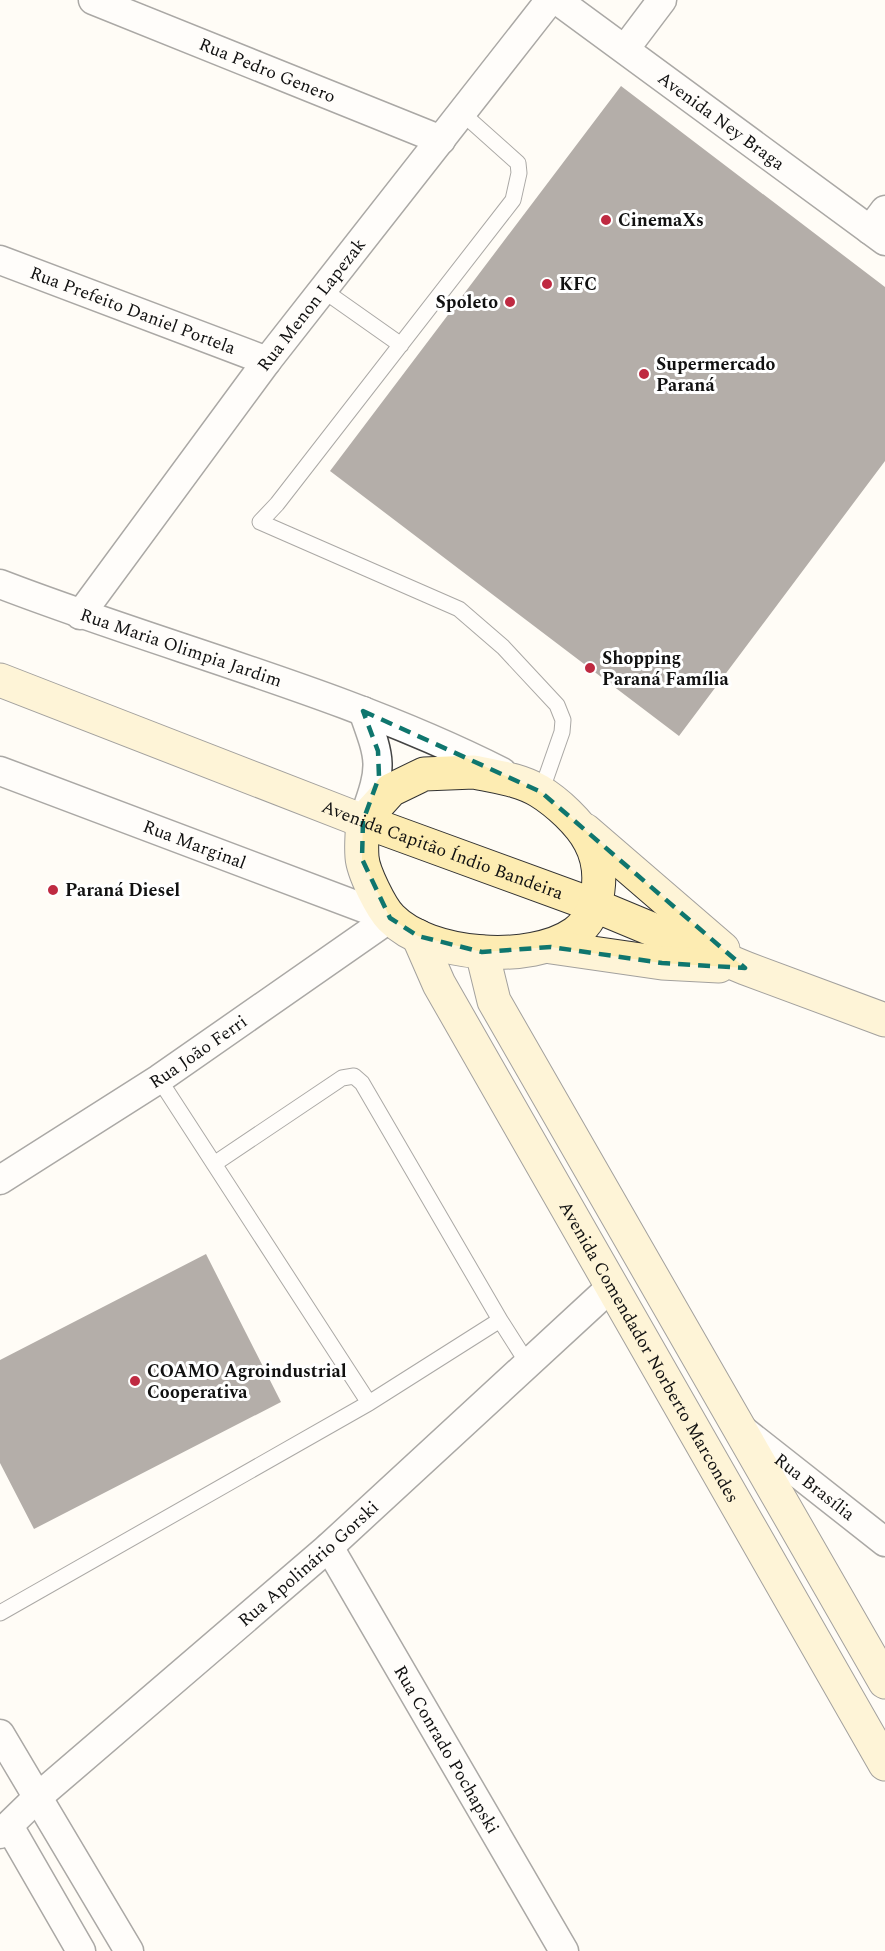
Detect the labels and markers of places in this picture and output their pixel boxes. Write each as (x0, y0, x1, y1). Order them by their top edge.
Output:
place label: CinemaXs (618, 207, 704, 234)
marker: CinemaXs (599, 213, 613, 227)
place label: KFC (559, 271, 597, 298)
marker: KFC (540, 277, 554, 291)
place label: Spoleto (436, 289, 498, 316)
marker: Spoleto (503, 295, 517, 309)
place label: Supermercado Paraná (656, 351, 776, 399)
marker: Supermercado Paraná (637, 367, 651, 381)
place label: Shopping Paraná Família (602, 645, 730, 693)
marker: Shopping Paraná Família (583, 661, 597, 675)
place label: Paraná Diesel (65, 877, 180, 904)
marker: Paraná Diesel (46, 883, 60, 897)
place label: COAMO Agroindustrial Cooperativa (147, 1358, 347, 1406)
marker: COAMO Agroindustrial Cooperativa (128, 1374, 142, 1388)

